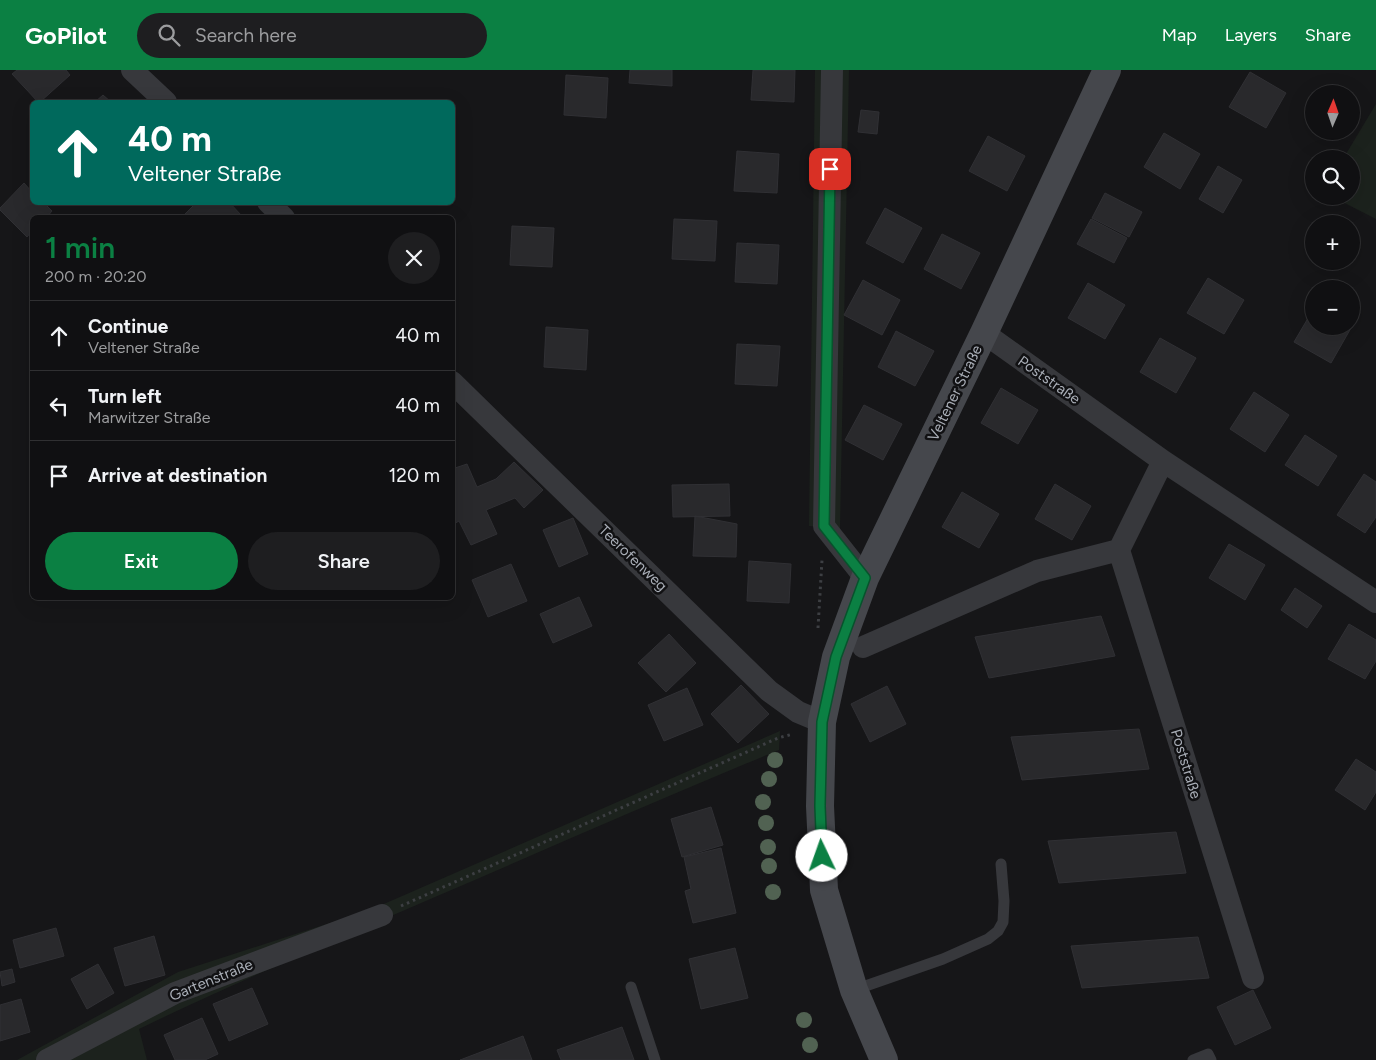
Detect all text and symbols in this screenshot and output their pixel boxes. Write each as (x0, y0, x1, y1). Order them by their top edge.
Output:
search box (137, 13, 487, 58)
text: GoPilot (25, 21, 107, 50)
icon: search (155, 21, 183, 49)
text: Search here (195, 24, 297, 47)
text: Map (1162, 24, 1197, 46)
text: Layers (1225, 24, 1277, 46)
text: Share (1305, 24, 1351, 46)
north arrow (1305, 85, 1360, 140)
map controls (1305, 85, 1360, 335)
text: 40 m (128, 118, 212, 160)
icon: ahead (45, 120, 110, 185)
pin (809, 148, 851, 190)
button: search (1305, 150, 1360, 205)
icon: arrive (816, 155, 844, 183)
text: Veltener Straße (128, 160, 282, 187)
button: + (1305, 215, 1360, 270)
text: 1 min (45, 229, 115, 266)
button: close (388, 232, 440, 284)
text: 200 m · 20:20 (45, 267, 146, 286)
button: − (1305, 280, 1360, 335)
text: Continue (88, 315, 168, 338)
icon: ahead (45, 322, 73, 350)
text: 40 m (395, 324, 440, 347)
text: Veltener Straße (88, 338, 200, 357)
street label: Veltener Straße (924, 342, 986, 444)
street label: Poststraße (1014, 352, 1084, 408)
text: Turn left (88, 385, 162, 408)
icon: left (45, 392, 73, 420)
text: 40 m (395, 394, 440, 417)
text: Marwitzer Straße (88, 408, 211, 427)
icon: arrive (45, 462, 73, 490)
text: Arrive at destination (88, 464, 267, 487)
text: 120 m (388, 464, 440, 487)
street label: Teerofenweg (595, 521, 671, 595)
button: Exit (45, 532, 238, 590)
button: Share (248, 532, 440, 590)
street label: Poststraße (1167, 727, 1205, 801)
position arrow (795, 829, 847, 881)
street label: Gartenstraße (167, 955, 255, 1005)

